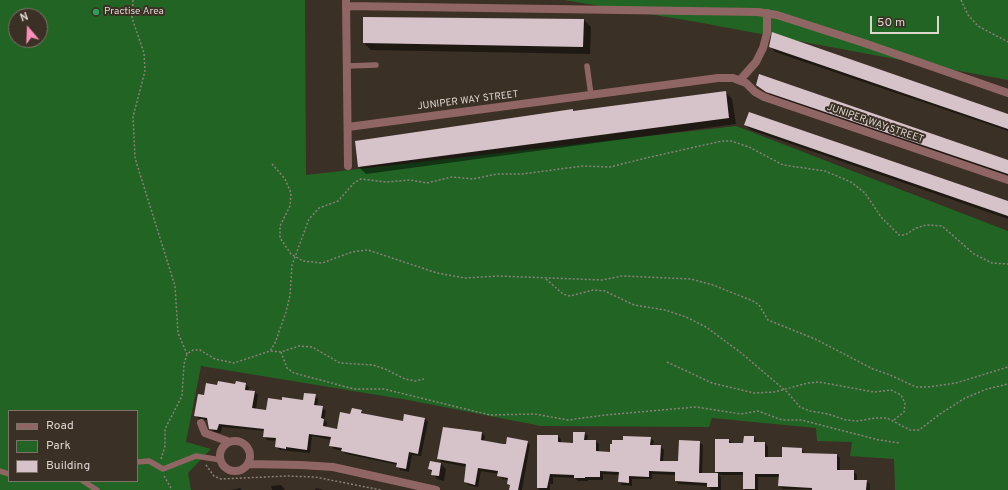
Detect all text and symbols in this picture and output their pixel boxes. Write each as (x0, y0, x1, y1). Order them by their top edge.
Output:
place label: Practise Area (104, 6, 164, 18)
marker: Practise Area (91, 7, 101, 17)
north arrow (8, 8, 48, 48)
scale bar (872, 8, 941, 34)
text: N (18, 10, 30, 26)
text: 50 m (877, 15, 905, 31)
street label: JUNIPER WAY STREET (417, 89, 519, 113)
street label: JUNIPER WAY STREET (825, 102, 925, 146)
legend (8, 410, 138, 482)
text: Road (46, 418, 74, 434)
text: Park (46, 438, 71, 454)
text: Building (46, 458, 90, 474)

